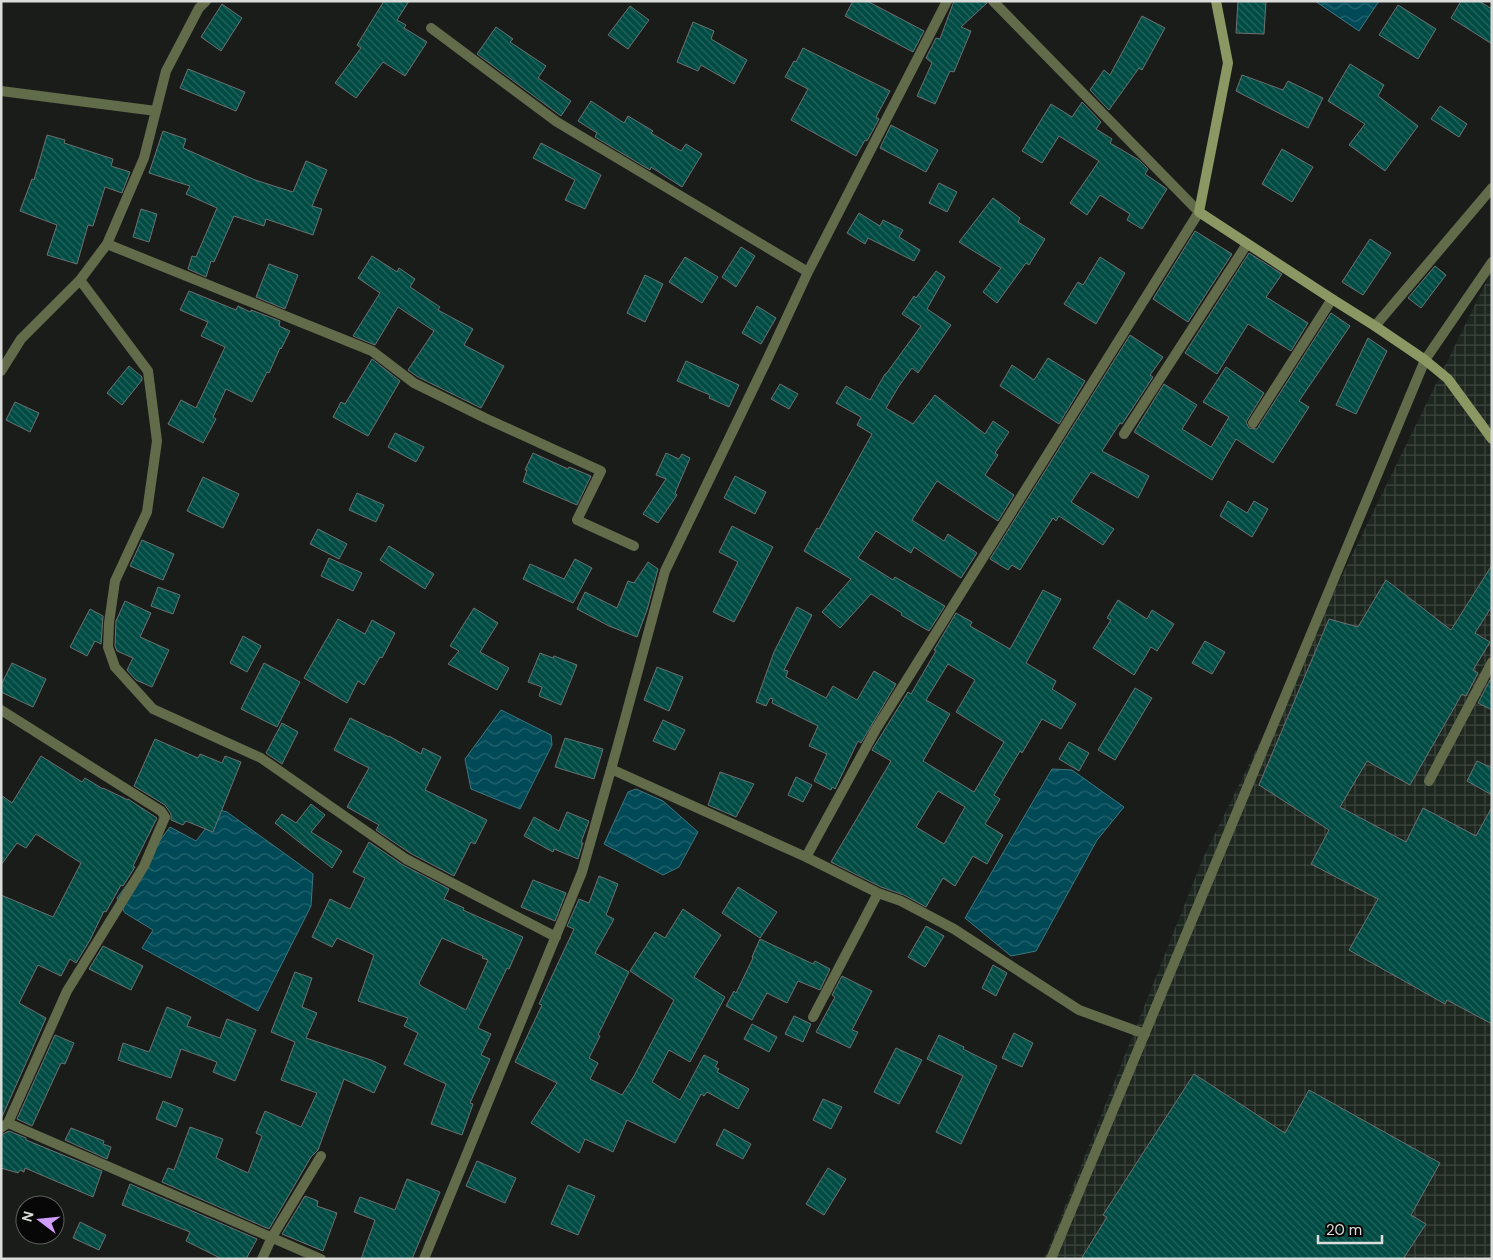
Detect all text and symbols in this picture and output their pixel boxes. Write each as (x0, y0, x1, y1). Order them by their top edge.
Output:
north arrow (15, 1195, 65, 1245)
text: N (17, 1209, 38, 1224)
scale bar (1318, 1212, 1382, 1244)
text: 20 m (1326, 1220, 1362, 1240)

